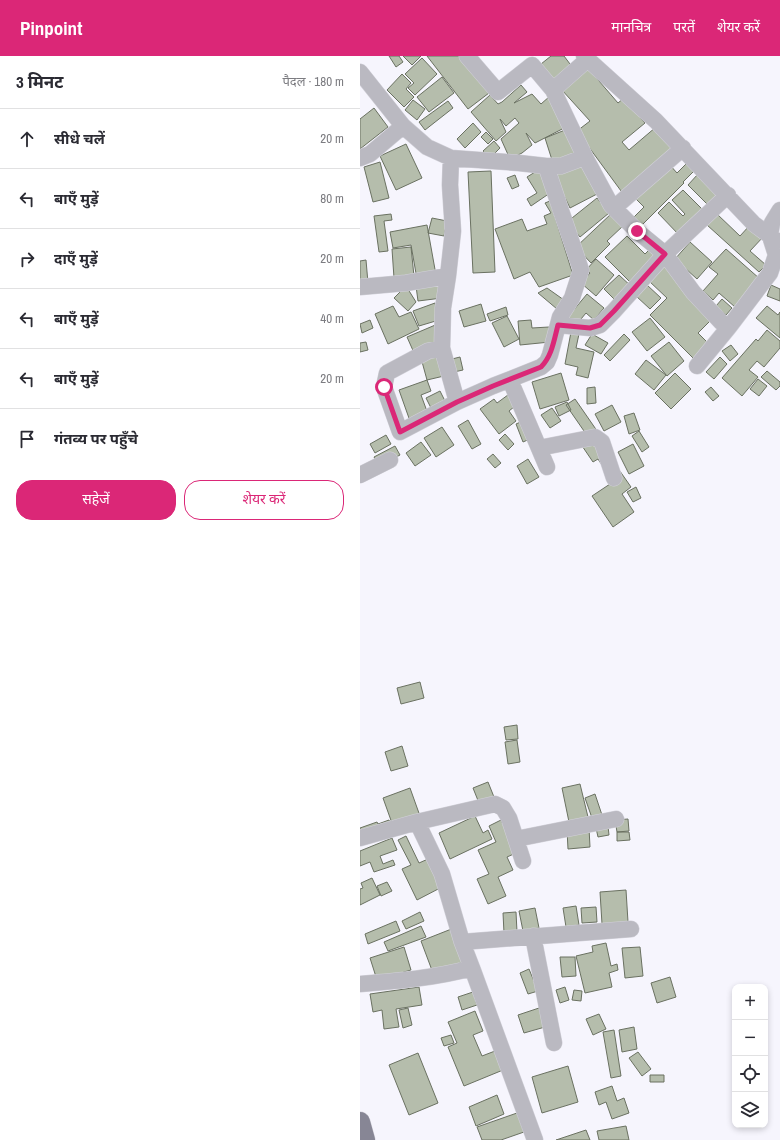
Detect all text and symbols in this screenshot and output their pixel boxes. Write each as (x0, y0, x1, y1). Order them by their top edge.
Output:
text: Pinpoint (20, 15, 82, 41)
text: मानचित्र (611, 18, 651, 36)
text: परतें (673, 18, 695, 36)
text: शेयर करें (717, 18, 760, 36)
text: 3 मिनट (16, 70, 63, 93)
text: पैदल · 180 m (282, 73, 344, 90)
icon: ahead (16, 128, 38, 150)
text: सीधे चलें (54, 128, 105, 149)
text: 20 m (320, 130, 344, 147)
icon: left (16, 188, 38, 210)
text: बाएँ मुड़ें (54, 188, 99, 209)
text: 80 m (320, 190, 344, 207)
route end (628, 222, 646, 240)
icon: right (16, 248, 38, 270)
text: दाएँ मुड़ें (54, 248, 98, 269)
text: 20 m (320, 250, 344, 267)
icon: left (16, 308, 38, 330)
text: बाएँ मुड़ें (54, 308, 99, 329)
text: 40 m (320, 310, 344, 327)
icon: left (16, 368, 38, 390)
text: बाएँ मुड़ें (54, 368, 99, 389)
text: 20 m (320, 370, 344, 387)
route start (375, 378, 393, 396)
icon: arrive (16, 428, 38, 450)
text: गंतव्य पर पहुँचे (54, 428, 138, 449)
button: सहेजें (16, 480, 176, 520)
button: शेयर करें (184, 480, 344, 520)
map controls (732, 984, 768, 1128)
button: + (732, 984, 768, 1020)
button: − (732, 1020, 768, 1056)
button: locate (732, 1056, 768, 1092)
button: layers (732, 1092, 768, 1128)

